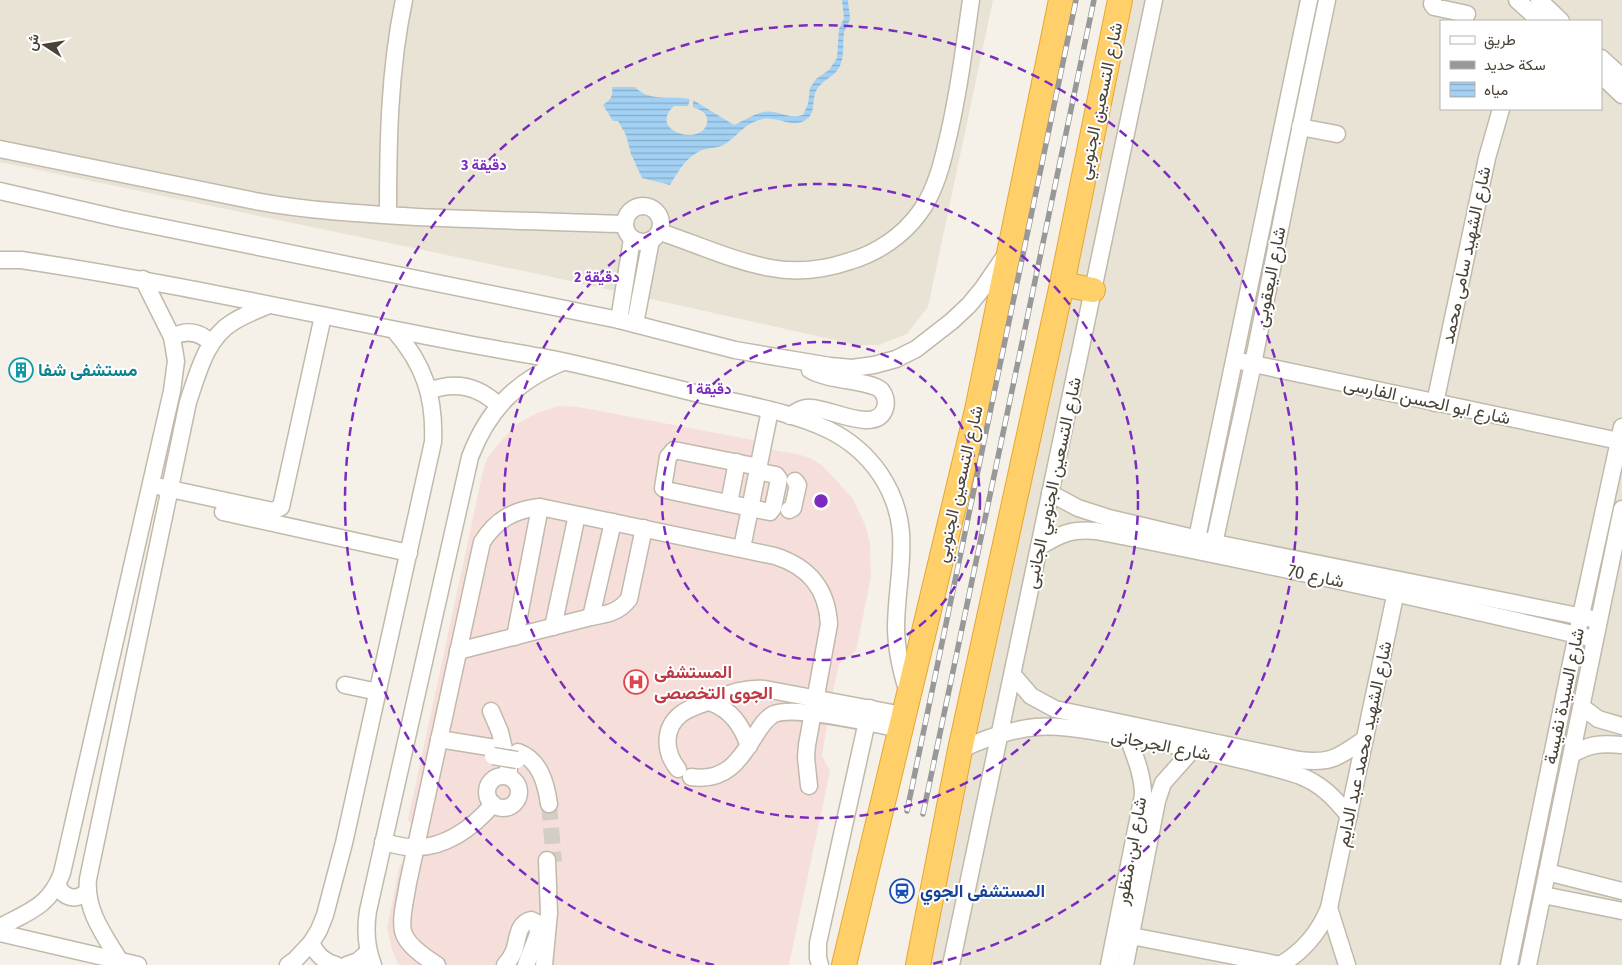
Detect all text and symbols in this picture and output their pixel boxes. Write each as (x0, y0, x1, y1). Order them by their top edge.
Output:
north arrow (20, 20, 70, 70)
street label: شارع التسعين الجنوبي (1073, 20, 1131, 183)
legend (1440, 20, 1602, 110)
text: طريق (1484, 31, 1516, 50)
text: ش (23, 32, 43, 52)
text: سكة حديد (1484, 56, 1546, 74)
text: مياه (1484, 81, 1508, 99)
text: 3 دقيقة (460, 156, 507, 174)
street label: شارع الشهيد سامى محمد (1436, 164, 1497, 346)
street label: شارع اليعقوبى (1249, 225, 1292, 329)
text: 2 دقيقة (573, 268, 620, 286)
building icon: مستشفى شفا (8, 357, 34, 383)
place label: مستشفى شفا (38, 359, 138, 381)
street label: شارع ابو الحسن الفارسى (1341, 373, 1512, 430)
street label: شارع التسعين الجنوبي الجانبى (1020, 375, 1090, 592)
text: 1 دقيقة (687, 380, 731, 398)
street label: شارع التسعين الجنوبي (930, 403, 992, 566)
centre of rings (812, 492, 830, 510)
street label: شارع 70 (1286, 559, 1346, 594)
street label: شارع السيدة نفيسة (1539, 626, 1590, 766)
street label: شارع الشهيد محمد عبد الدايم (1331, 639, 1398, 849)
place label: المستشفى الجوى التخصصى (654, 661, 773, 704)
hospital icon: المستشفى الجوى التخصصى (623, 669, 649, 695)
street label: شارع الجرجانى (1109, 725, 1213, 766)
street label: شارع ابن منظور (1111, 795, 1152, 908)
station icon: المستشفى الجوي (889, 878, 915, 904)
place label: المستشفى الجوي (920, 880, 1045, 906)

